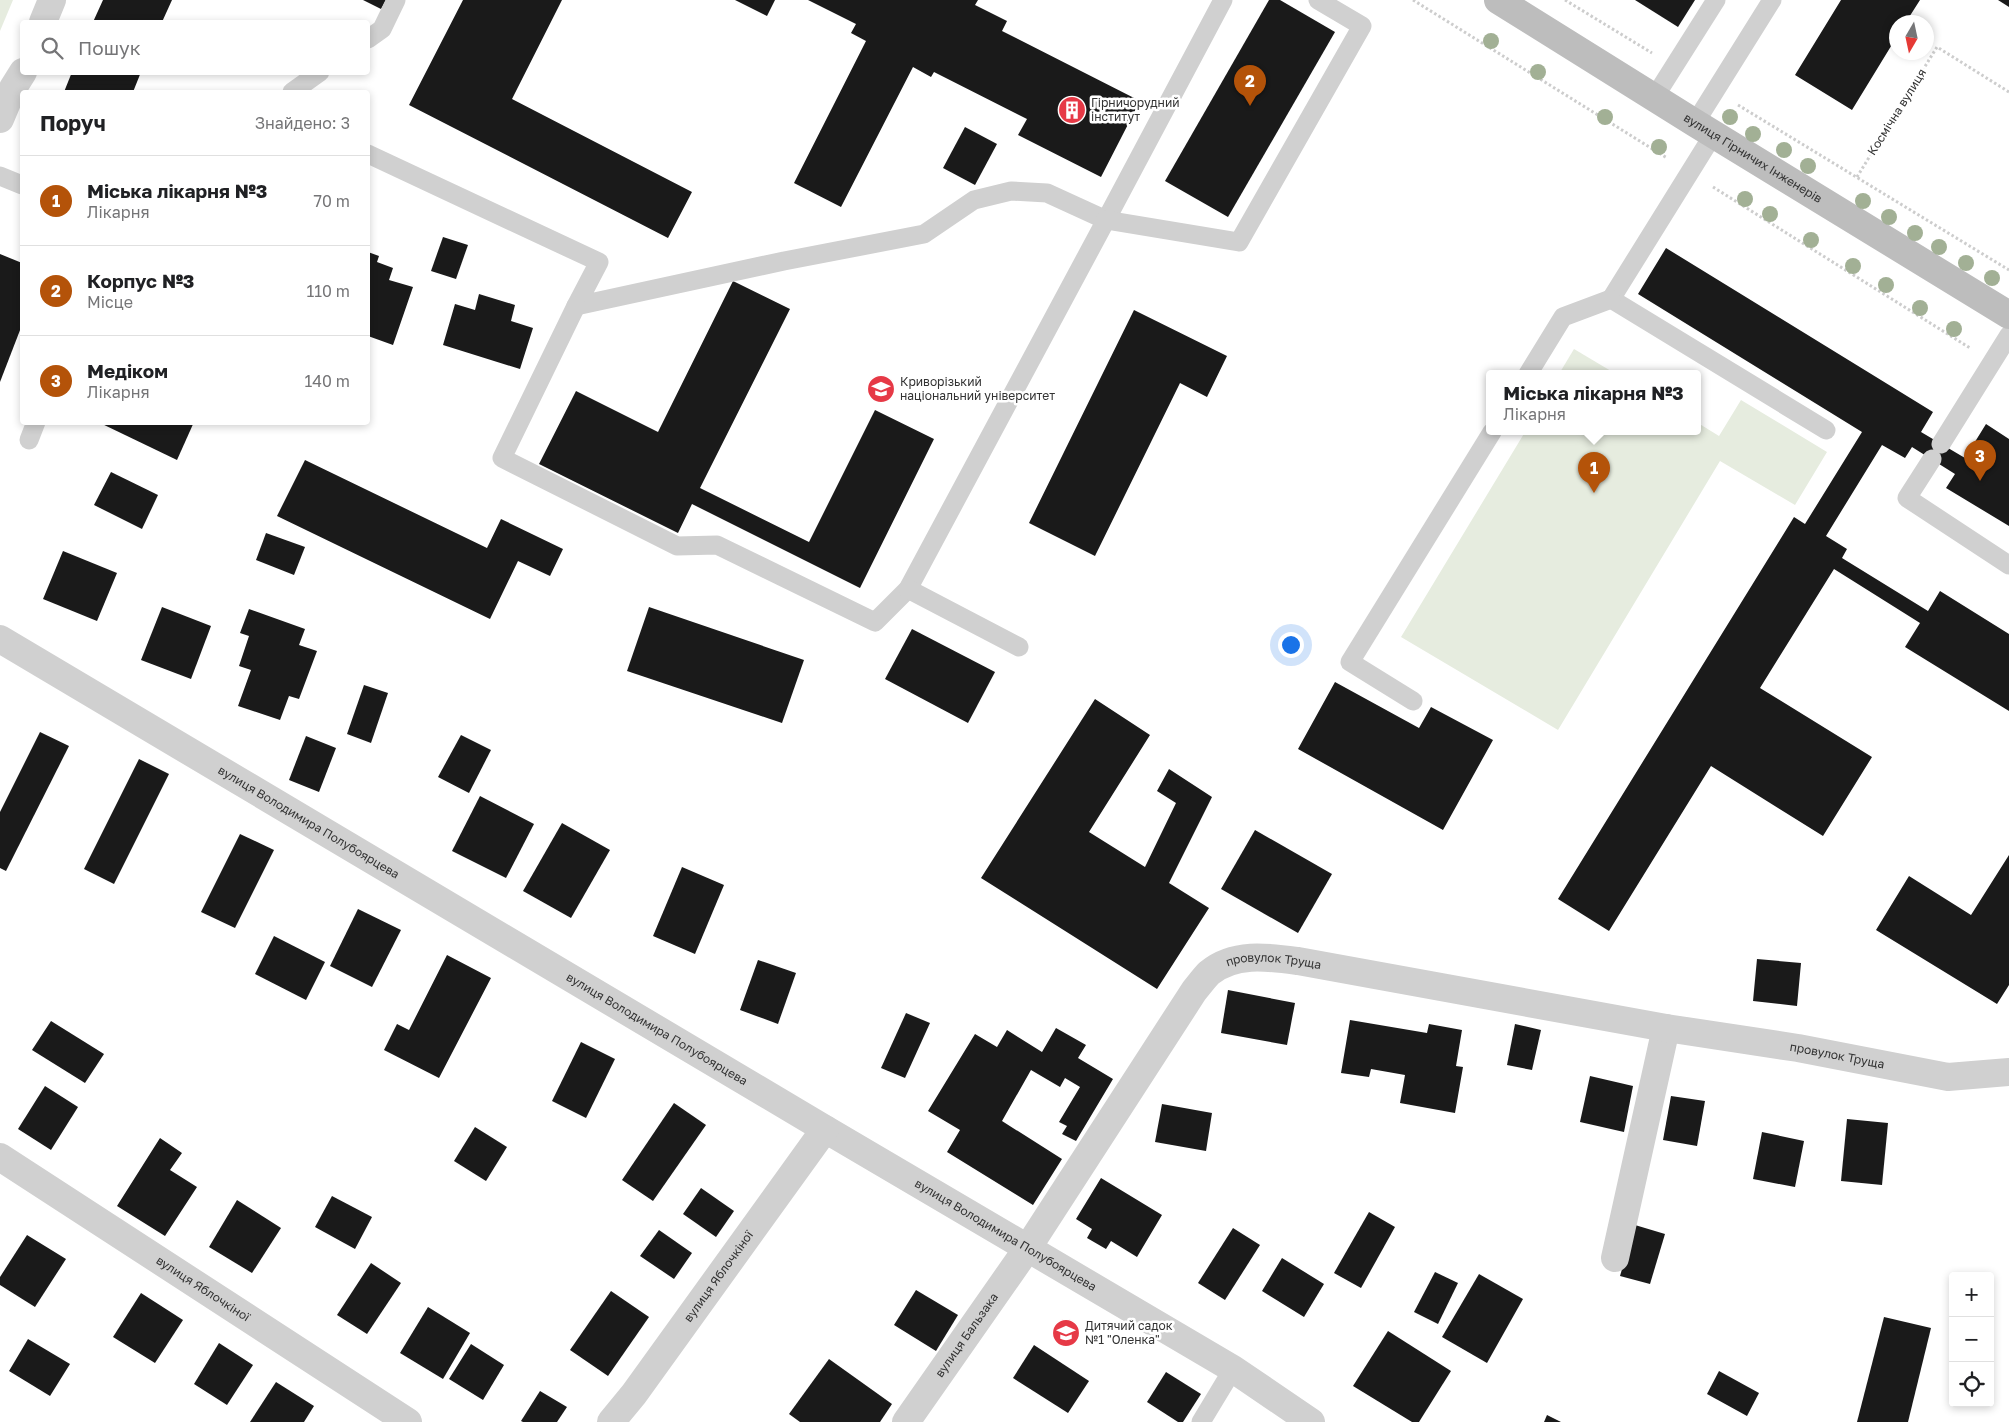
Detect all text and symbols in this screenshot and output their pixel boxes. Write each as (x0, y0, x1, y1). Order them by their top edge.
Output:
north arrow (1889, 15, 1934, 60)
search box (20, 20, 370, 75)
icon: search (38, 34, 66, 62)
text: Пошук (78, 36, 141, 59)
pin: 2 (1234, 65, 1266, 106)
street label: Космічна вулиця (1864, 66, 1929, 158)
building icon: Гірничорудний інститут (1057, 95, 1087, 125)
place label: Гірничорудний інститут (1091, 95, 1180, 124)
text: Поруч (40, 110, 106, 136)
street label: вулиця Гірничих Інженерів (1681, 110, 1825, 206)
text: Знайдено: 3 (255, 113, 350, 133)
text: Міська лікарня №3 (87, 179, 267, 202)
text: 1 (52, 191, 60, 211)
text: 70 m (313, 191, 350, 211)
text: Лікарня (87, 202, 150, 222)
text: Корпус №3 (87, 269, 194, 292)
text: 2 (51, 281, 61, 301)
text: 110 m (306, 281, 350, 301)
text: Місце (87, 292, 133, 312)
text: Медіком (87, 359, 168, 382)
popup (1486, 370, 1701, 435)
text: 3 (51, 371, 61, 391)
text: 140 m (304, 371, 350, 391)
school or university icon: Криворізький національний університет (866, 374, 896, 404)
place label: Криворізький національний університет (900, 374, 1055, 403)
text: Міська лікарня №3 (1503, 381, 1684, 404)
text: Лікарня (87, 382, 150, 402)
text: Лікарня (1503, 404, 1566, 424)
pin: 3 (1964, 440, 1996, 481)
pin: 1 (1578, 452, 1610, 493)
your location (1278, 632, 1304, 658)
street label: вулиця Володимира Полубоярцева (216, 762, 402, 882)
street label: провулок Труща (1224, 949, 1323, 972)
street label: вулиця Володимира Полубоярцева (564, 969, 750, 1088)
street label: провулок Труща (1789, 1039, 1886, 1072)
street label: вулиця Володимира Полубоярцева (912, 1176, 1099, 1294)
street label: вулиця Яблочкіної (680, 1227, 757, 1325)
street label: вулиця Яблочкіної (153, 1252, 254, 1325)
map controls (1949, 1272, 1994, 1407)
button: + (1949, 1272, 1994, 1317)
street label: вулиця Бальзака (932, 1290, 1001, 1380)
button: − (1949, 1317, 1994, 1362)
school or university icon: Дитячий садок №1 "Оленка" (1051, 1318, 1081, 1348)
place label: Дитячий садок №1 "Оленка" (1085, 1318, 1173, 1347)
button: locate (1949, 1362, 1994, 1407)

